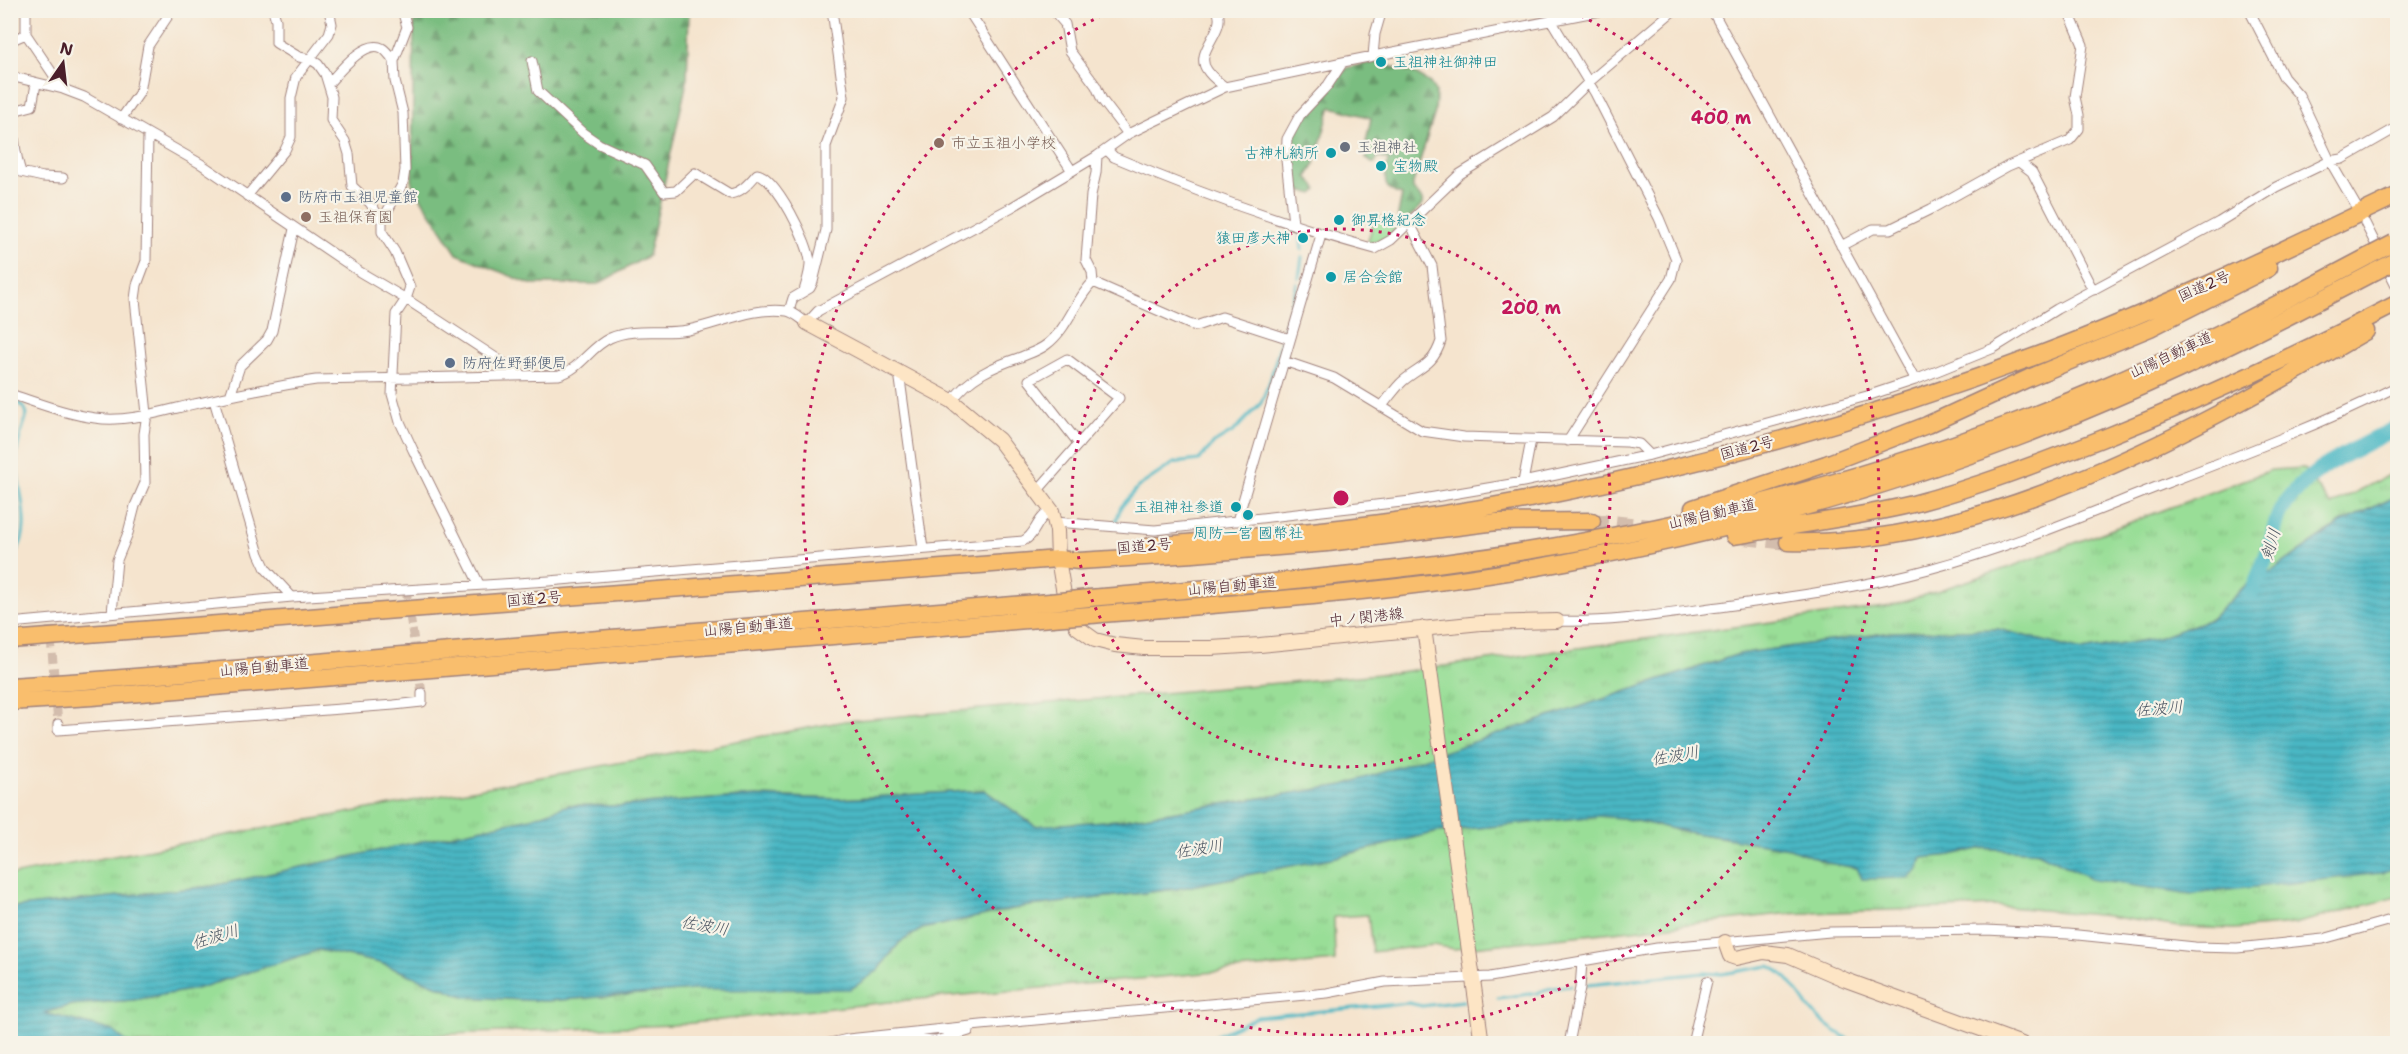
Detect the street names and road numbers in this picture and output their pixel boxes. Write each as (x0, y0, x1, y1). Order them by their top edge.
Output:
street label: 国道2号 (2175, 266, 2233, 306)
street label: 山陽自動車道 (2126, 327, 2216, 383)
street label: 国道2号 (1718, 431, 1776, 465)
street label: 山陽自動車道 (1666, 494, 1758, 534)
street label: 国道2号 (1115, 534, 1173, 558)
street label: 山陽自動車道 (1186, 572, 1278, 600)
street label: 国道2号 (505, 587, 563, 611)
street label: 中ノ関港線 (1328, 603, 1404, 631)
street label: 山陽自動車道 (702, 613, 794, 641)
street label: 山陽自動車道 (218, 653, 310, 681)

